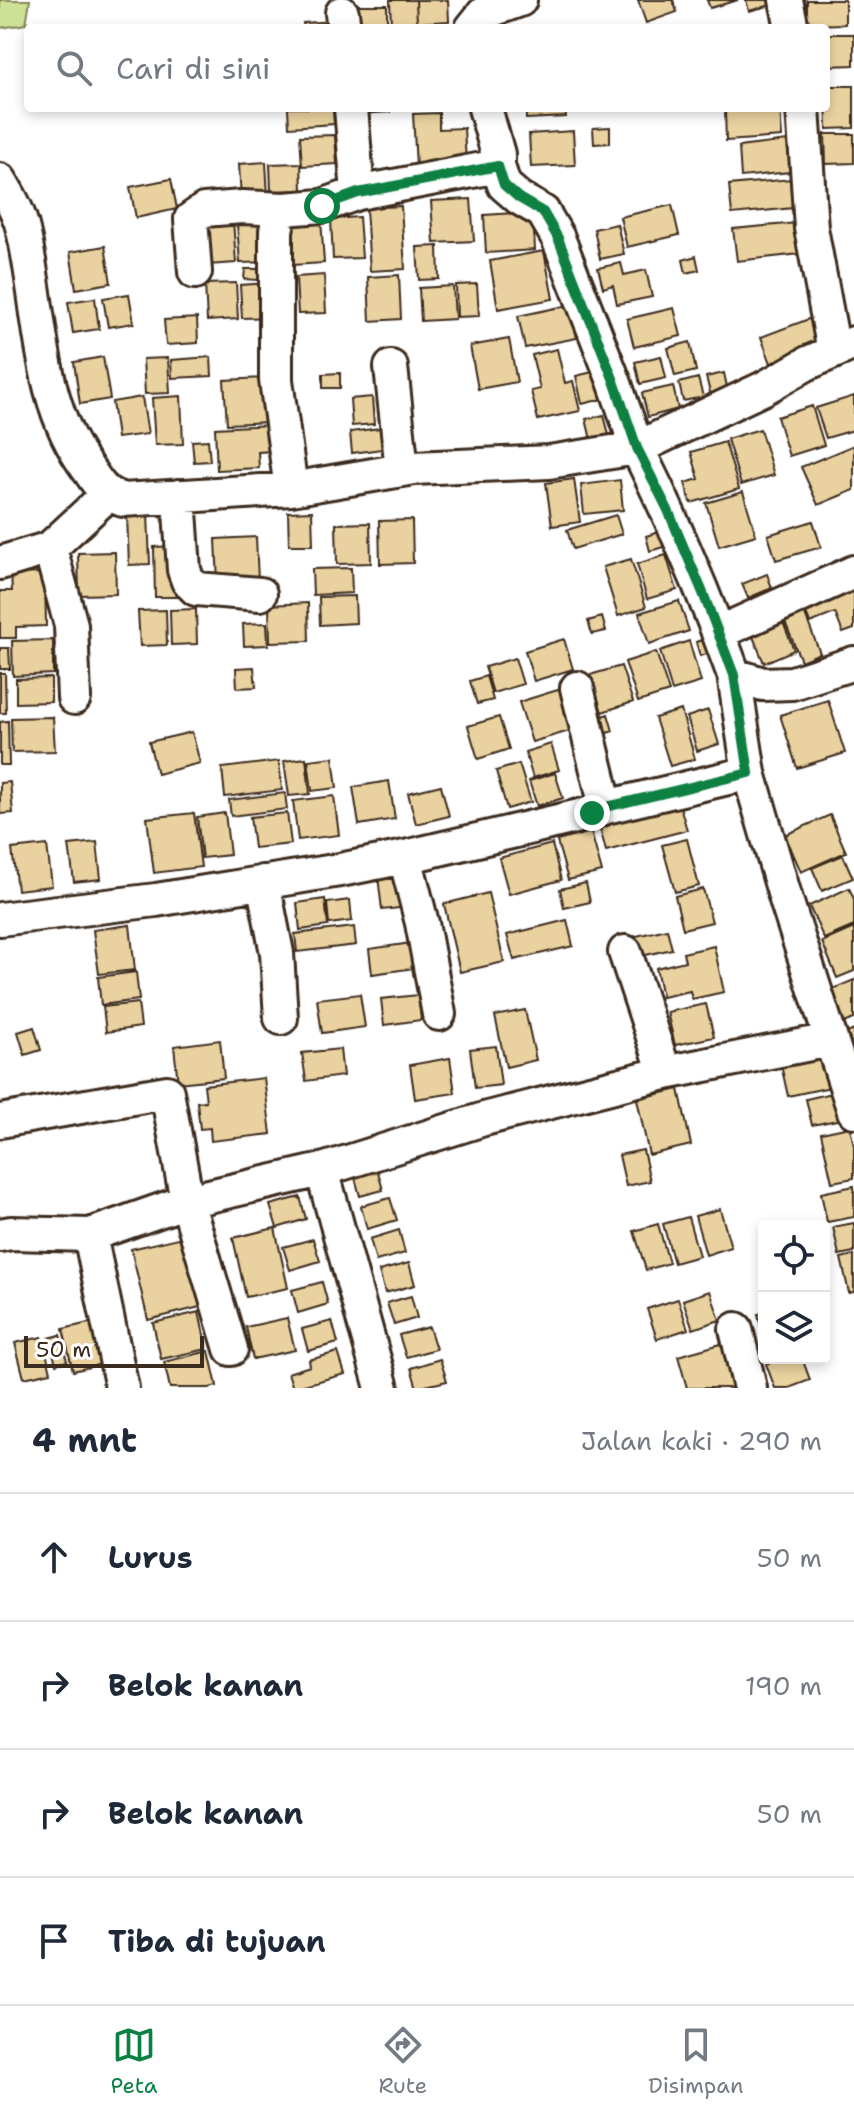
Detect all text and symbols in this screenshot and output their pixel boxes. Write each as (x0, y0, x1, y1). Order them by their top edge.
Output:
search box (24, 24, 830, 112)
icon: search (52, 46, 96, 90)
text: Cari di sini (116, 48, 271, 89)
route start (304, 188, 340, 224)
route end (574, 795, 610, 831)
map controls (758, 1220, 830, 1364)
button: locate (758, 1220, 830, 1292)
button: layers (758, 1292, 830, 1364)
scale bar (24, 1332, 204, 1368)
text: 50 m (36, 1335, 91, 1364)
text: 4 mnt (32, 1417, 137, 1463)
text: Jalan kaki · 290 m (581, 1423, 822, 1458)
icon: ahead (32, 1535, 76, 1579)
text: Lurus (108, 1537, 193, 1578)
text: 50 m (757, 1540, 822, 1575)
icon: right (32, 1663, 76, 1707)
text: Belok kanan (108, 1665, 303, 1706)
text: 190 m (745, 1668, 822, 1703)
icon: right (32, 1791, 76, 1835)
text: Belok kanan (108, 1793, 303, 1834)
text: 50 m (757, 1796, 822, 1831)
icon: arrive (32, 1919, 76, 1963)
text: Tiba di tujuan (108, 1921, 326, 1962)
tab: Peta (111, 2023, 157, 2100)
tab: Rute (378, 2023, 427, 2100)
tab: Disimpan (648, 2023, 743, 2100)

